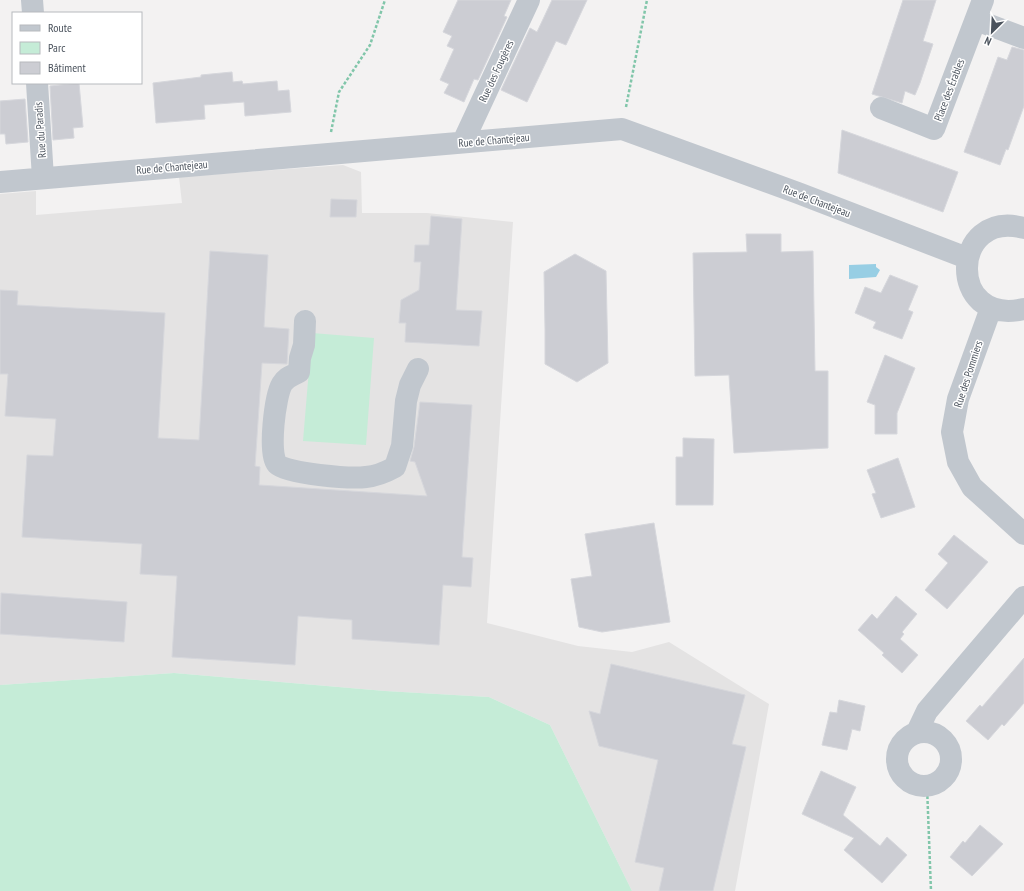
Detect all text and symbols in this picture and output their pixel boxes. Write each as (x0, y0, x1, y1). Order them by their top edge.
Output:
legend (12, 12, 142, 84)
north arrow (972, 12, 1012, 52)
text: Route (48, 20, 72, 35)
text: N (982, 34, 993, 49)
street label: Rue des Fougères (476, 37, 517, 104)
text: Parc (48, 40, 66, 55)
street label: Place des Érables (931, 57, 967, 123)
text: Bâtiment (48, 60, 86, 75)
street label: Rue du Paradis (31, 101, 49, 158)
street label: Rue de Chantejeau (458, 130, 530, 150)
street label: Rue de Chantejeau (136, 157, 208, 177)
street label: Rue de Chantejeau (781, 182, 853, 220)
street label: Rue des Pommiers (951, 338, 986, 409)

